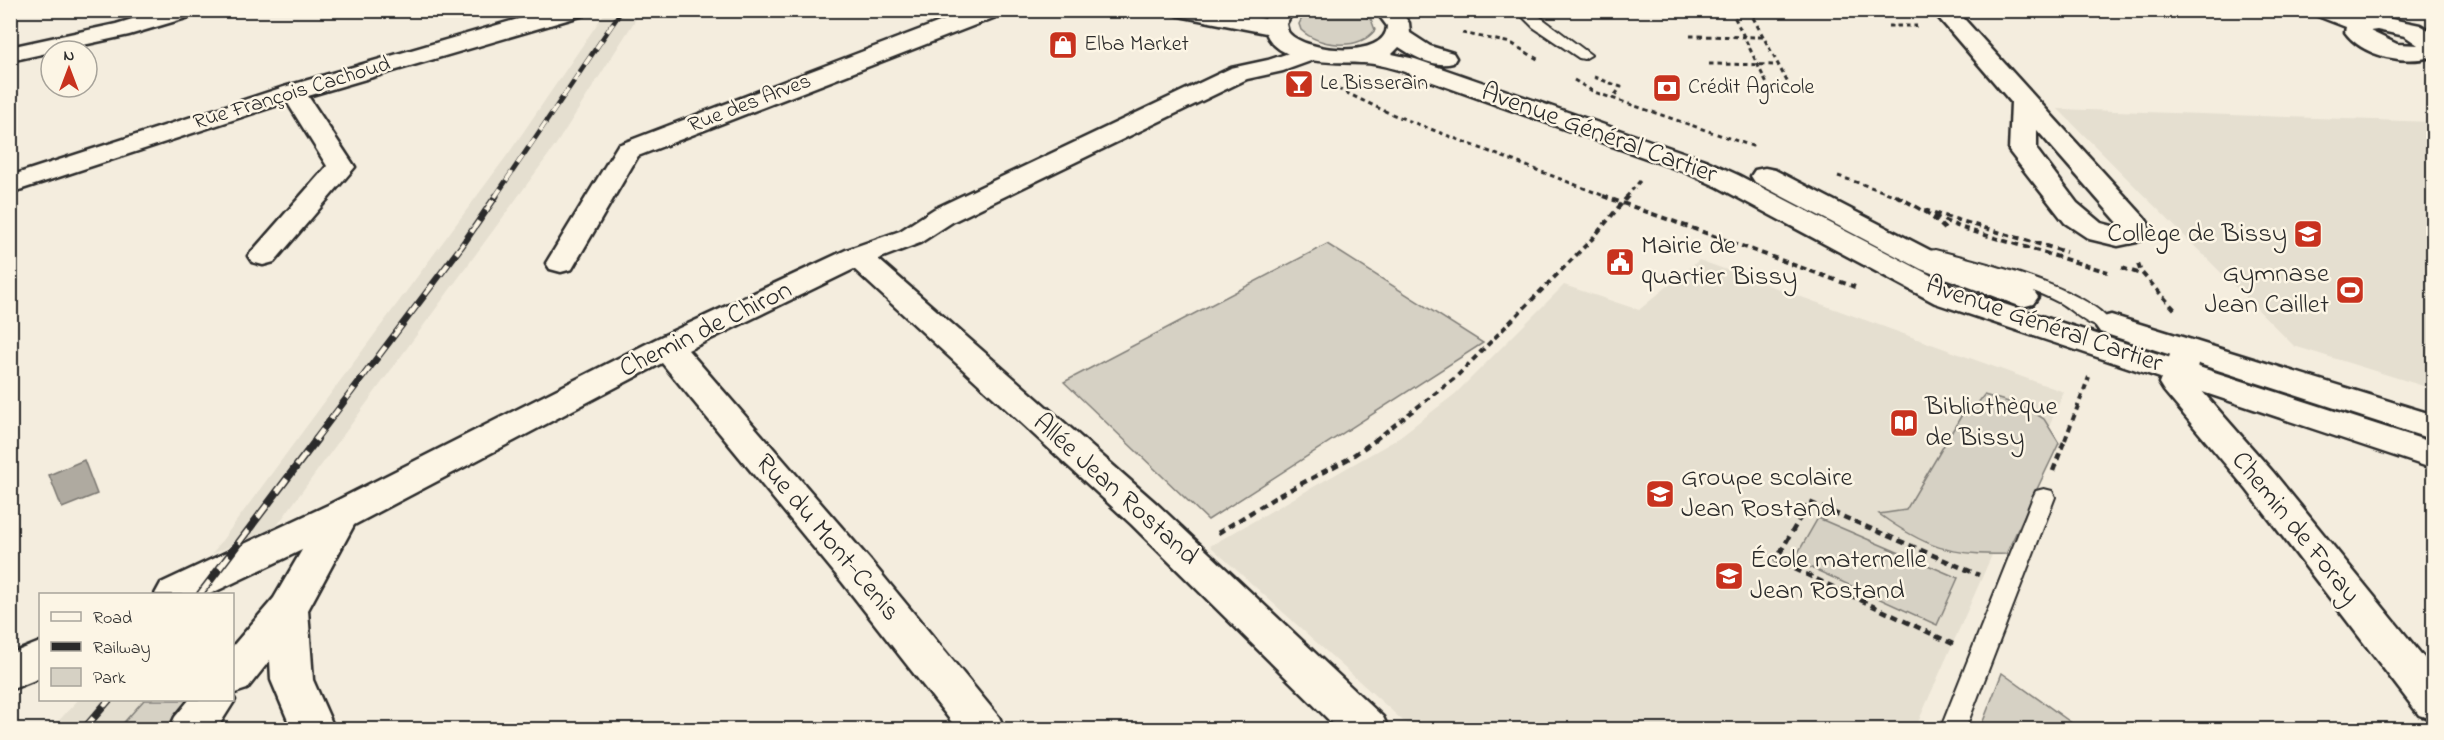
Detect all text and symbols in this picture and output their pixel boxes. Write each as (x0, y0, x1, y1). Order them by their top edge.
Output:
shop icon: Elba Market (1047, 29, 1079, 61)
place label: Elba Market (1084, 29, 1190, 61)
north arrow (39, 39, 99, 99)
text: N (64, 44, 75, 68)
street label: Rue François Cachoud (190, 49, 394, 139)
street label: Rue des Arves (684, 66, 816, 142)
bar icon: Le Bisserain (1283, 68, 1315, 100)
place label: Le Bisserain (1320, 68, 1428, 100)
bank icon: Crédit Agricole (1651, 72, 1683, 104)
place label: Crédit Agricole (1688, 72, 1814, 105)
street label: Avenue Général Cartier (1476, 73, 1723, 195)
place label: Collège de Bissy (2107, 215, 2287, 254)
school or university icon: Collège de Bissy (2292, 218, 2324, 250)
place label: Mairie de quartier Bissy (1641, 227, 1797, 297)
public building icon: Mairie de quartier Bissy (1604, 246, 1636, 278)
place label: Gymnase Jean Caillet (2205, 255, 2330, 325)
street label: Avenue Général Cartier (1920, 266, 2168, 384)
street label: Chemin de Chiron (613, 271, 799, 389)
sports icon: Gymnase Jean Caillet (2334, 274, 2366, 306)
place label: Bibliothèque de Bissy (1924, 388, 2059, 458)
street label: Allée Jean Rostand (1023, 405, 1207, 575)
library icon: Bibliothèque de Bissy (1888, 407, 1920, 439)
street label: Chemin de Foray (2221, 443, 2369, 613)
street label: Rue du Mont-Cenis (745, 446, 909, 630)
place label: Groupe scolaire Jean Rostand (1681, 459, 1854, 529)
school or university icon: Groupe scolaire Jean Rostand (1644, 478, 1676, 510)
place label: École maternelle Jean Rostand (1750, 541, 1928, 611)
school or university icon: École maternelle Jean Rostand (1713, 560, 1745, 592)
legend (39, 593, 234, 701)
text: Road (93, 606, 132, 632)
text: Railway (93, 636, 150, 662)
text: Park (93, 666, 126, 692)

